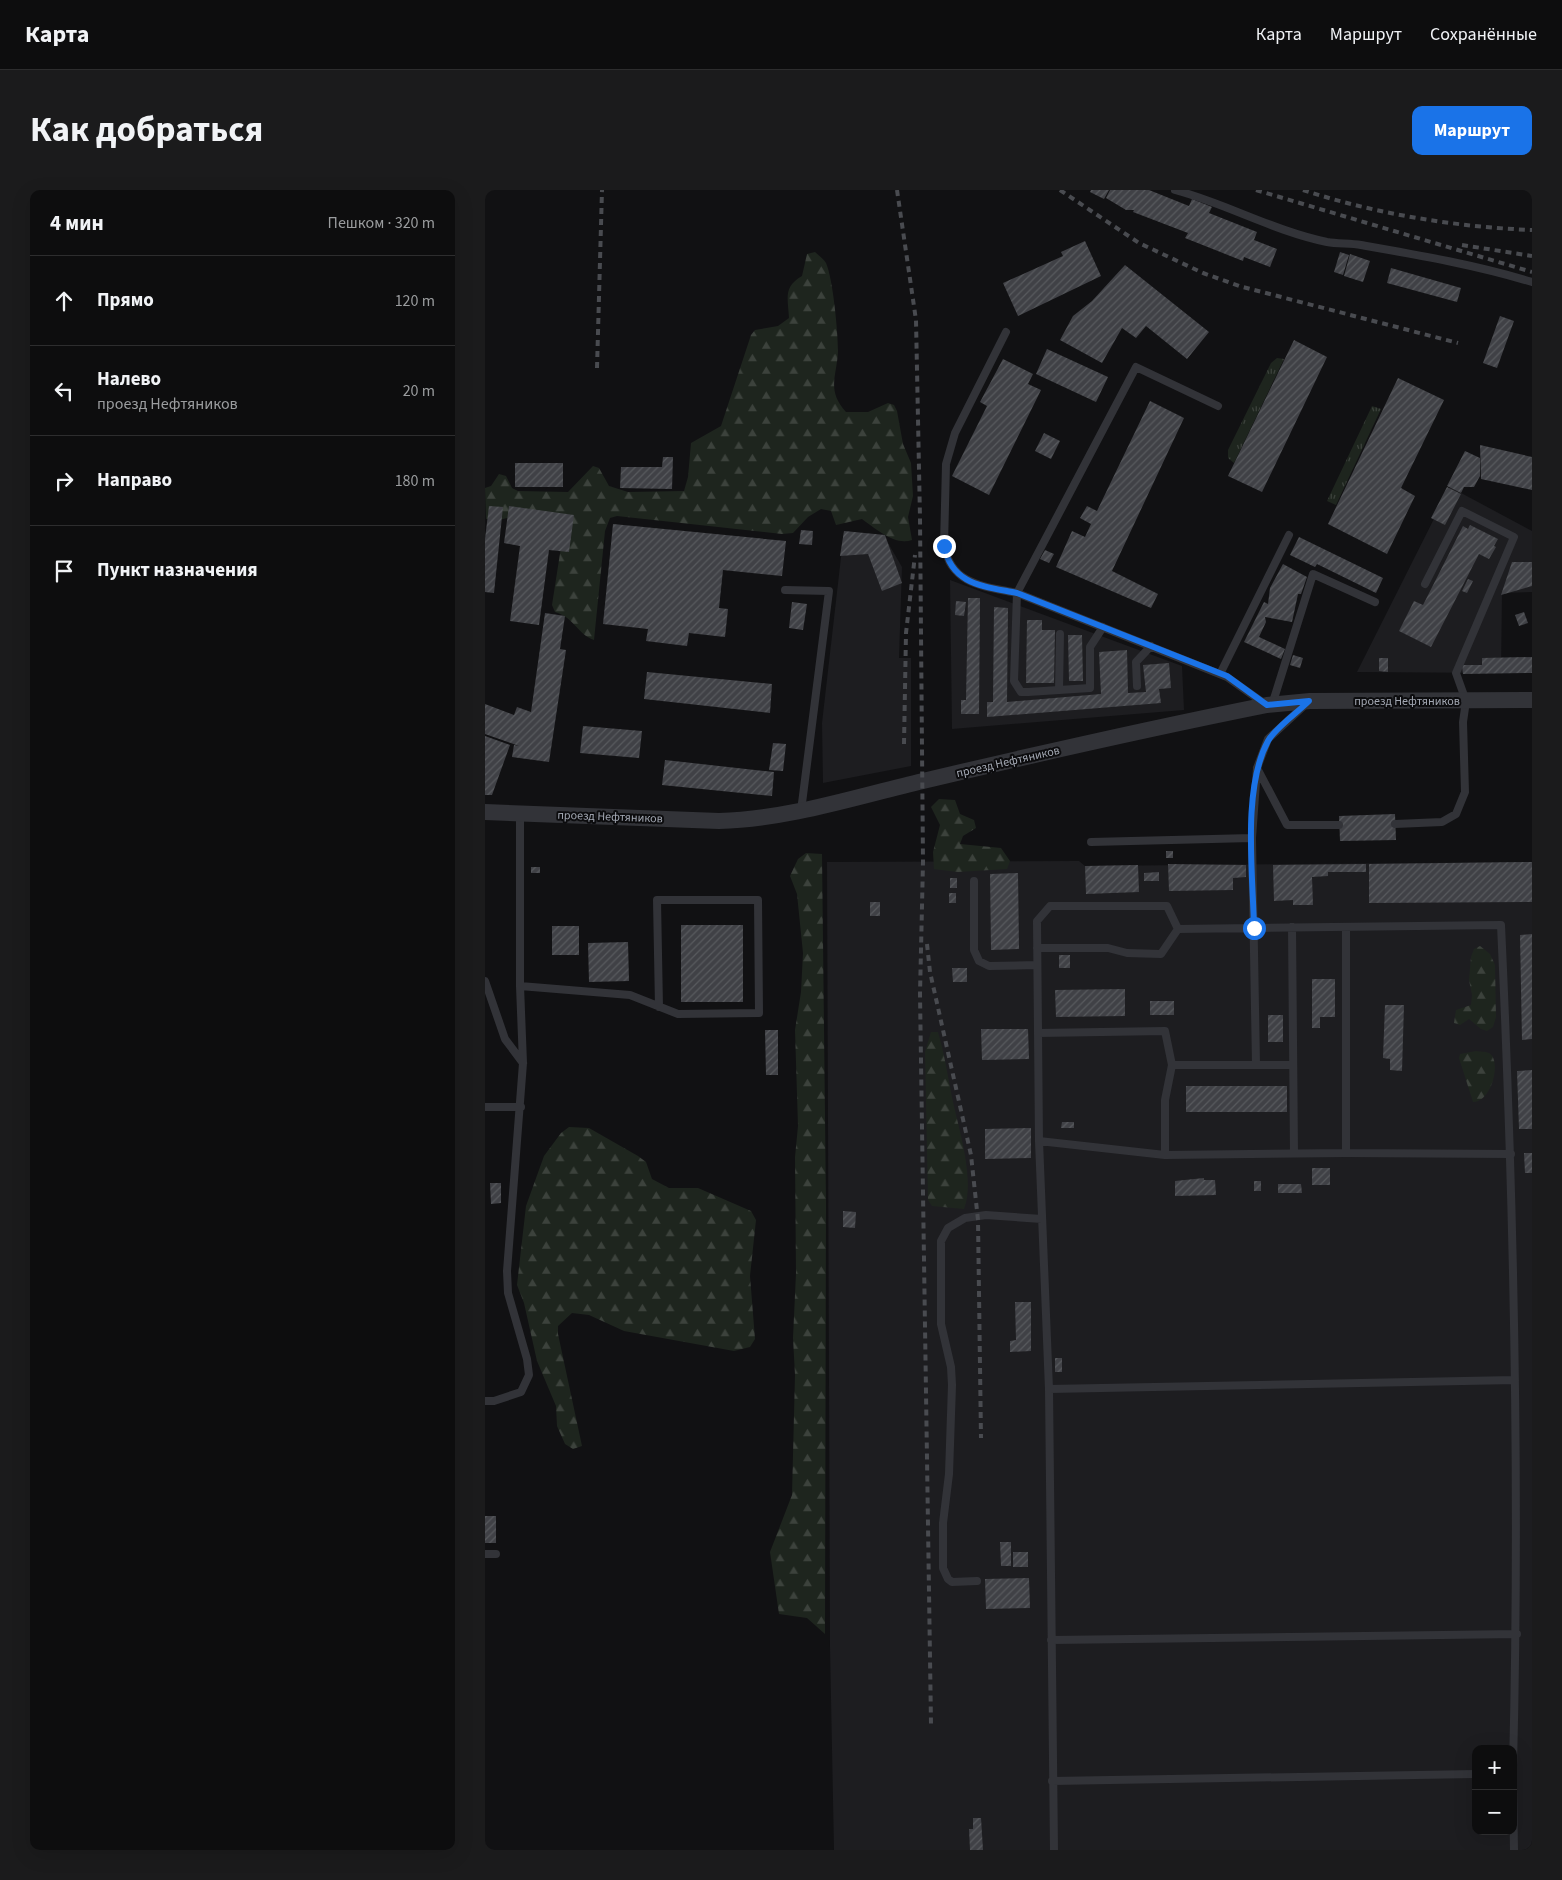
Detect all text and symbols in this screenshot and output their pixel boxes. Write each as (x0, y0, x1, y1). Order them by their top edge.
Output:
text: Карта (25, 17, 89, 52)
text: Карта (1256, 22, 1302, 47)
text: Маршрут (1330, 22, 1402, 47)
text: Сохранённые (1430, 22, 1537, 47)
text: Как добраться (30, 105, 263, 155)
button: Маршрут (1412, 106, 1532, 155)
text: 4 мин (50, 208, 104, 238)
text: Пешком · 320 m (328, 212, 435, 234)
icon: ahead (50, 287, 78, 315)
text: Прямо (97, 287, 154, 314)
text: 120 m (395, 290, 435, 312)
text: Налево (97, 366, 161, 393)
icon: left (50, 377, 78, 405)
text: 20 m (403, 380, 435, 402)
text: проезд Нефтяников (97, 393, 238, 415)
icon: right (50, 467, 78, 495)
text: Направо (97, 467, 172, 494)
text: 180 m (395, 470, 435, 492)
route end (933, 535, 956, 558)
icon: arrive (50, 557, 78, 585)
text: Пункт назначения (97, 557, 258, 584)
street label: проезд Нефтяников (1354, 693, 1460, 710)
street label: проезд Нефтяников (955, 742, 1061, 782)
street label: проезд Нефтяников (557, 807, 663, 827)
route start (1243, 917, 1266, 940)
map controls (1472, 1745, 1517, 1835)
button: + (1472, 1745, 1517, 1790)
button: − (1472, 1790, 1517, 1835)

